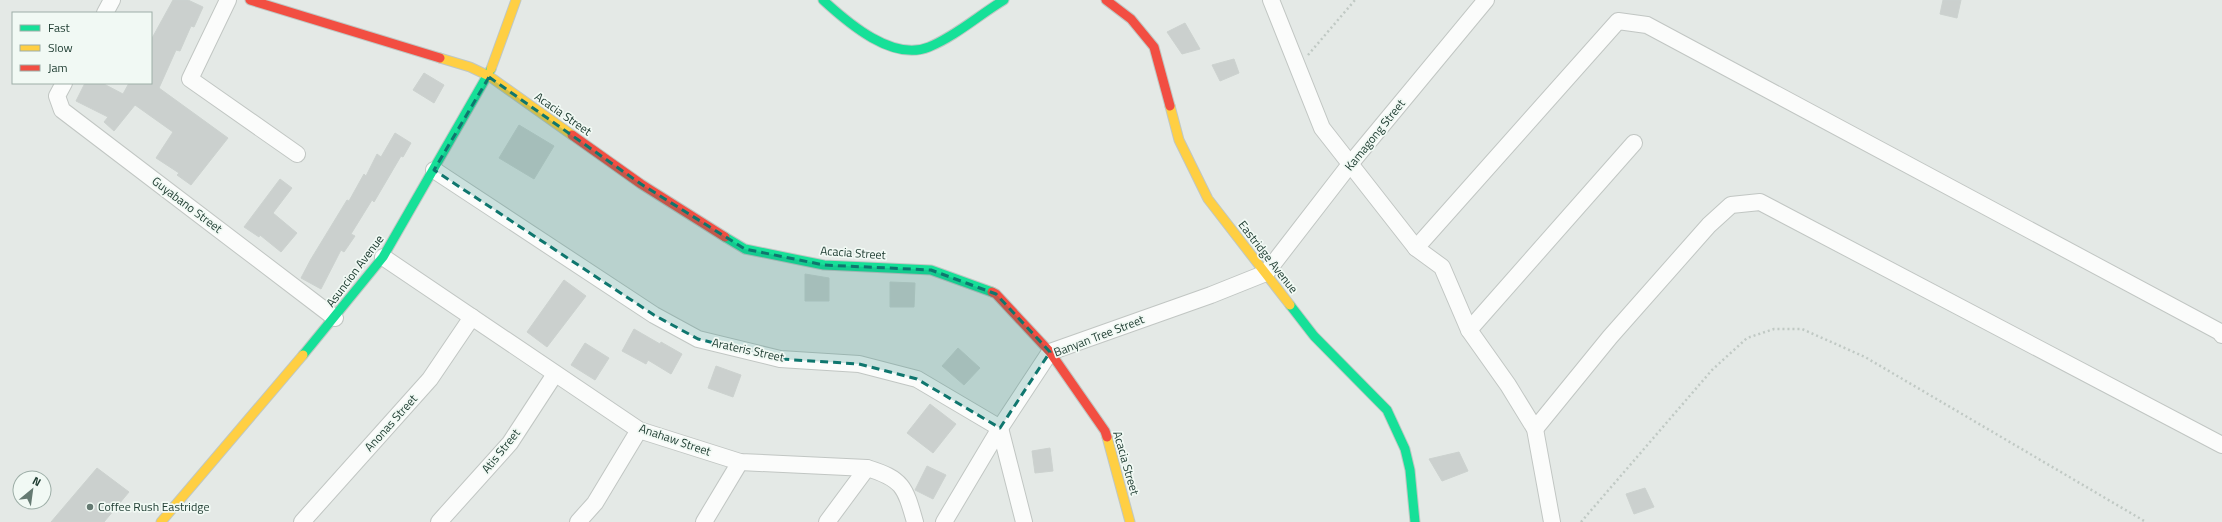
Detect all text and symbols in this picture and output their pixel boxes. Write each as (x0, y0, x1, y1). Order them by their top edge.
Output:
legend (12, 12, 152, 84)
text: Fast (48, 18, 71, 37)
text: Slow (48, 38, 73, 57)
text: Jam (48, 58, 68, 77)
street label: Acacia Street (531, 87, 596, 141)
street label: Kamagong Street (1340, 94, 1410, 175)
street label: Guyabano Street (148, 172, 227, 238)
street label: Eastridge Avenue (1234, 216, 1303, 297)
street label: Asuncion Avenue (321, 230, 388, 311)
street label: Acacia Street (820, 241, 887, 264)
street label: Banyan Tree Street (1051, 309, 1148, 362)
street label: Arateris Street (710, 333, 787, 367)
street label: Anonas Street (360, 389, 422, 456)
street label: Anahaw Street (637, 418, 714, 461)
street label: Atis Street (477, 424, 525, 477)
street label: Acacia Street (1108, 429, 1145, 498)
north arrow (12, 470, 52, 510)
text: N (30, 472, 44, 490)
place label: Coffee Rush Eastridge (98, 497, 210, 516)
marker: Coffee Rush Eastridge (85, 502, 95, 512)

